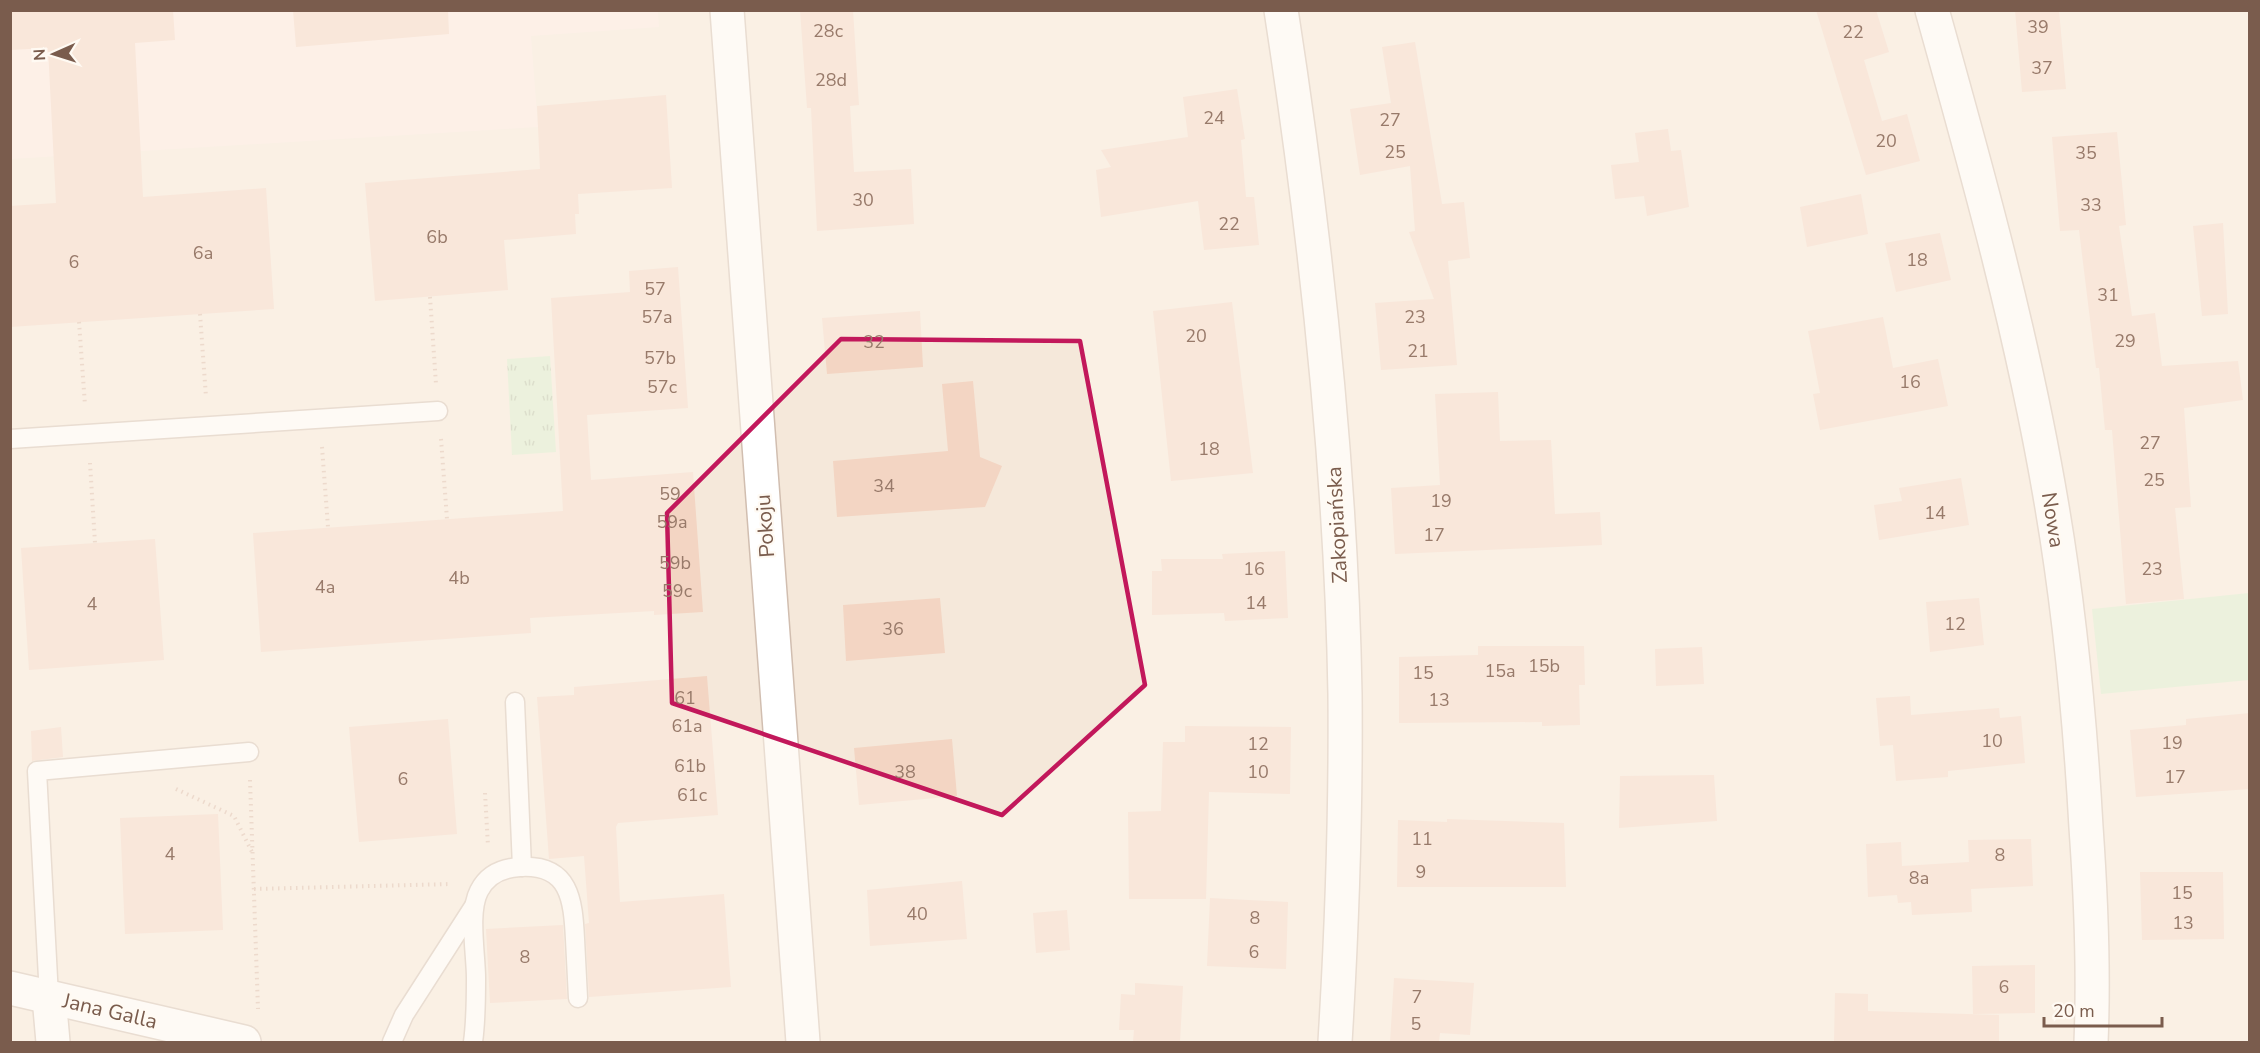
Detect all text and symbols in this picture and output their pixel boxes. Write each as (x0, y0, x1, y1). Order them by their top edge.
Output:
house number: 39 (2027, 15, 2049, 39)
house number: 28c (813, 19, 843, 43)
house number: 22 (1842, 20, 1864, 44)
north arrow (24, 24, 84, 84)
text: N (29, 48, 51, 61)
house number: 37 (2031, 56, 2053, 80)
house number: 28d (815, 68, 847, 92)
house number: 24 (1203, 106, 1225, 130)
house number: 27 (1379, 108, 1401, 132)
house number: 20 (1875, 129, 1897, 153)
house number: 25 (1384, 140, 1406, 164)
house number: 35 (2075, 141, 2097, 165)
house number: 30 (852, 188, 874, 212)
house number: 33 (2080, 193, 2102, 217)
house number: 22 (1218, 212, 1240, 236)
house number: 6b (426, 225, 448, 249)
house number: 6a (193, 241, 213, 265)
house number: 18 (1906, 248, 1928, 272)
house number: 6 (69, 250, 79, 274)
house number: 57 (644, 277, 666, 301)
house number: 31 (2097, 283, 2119, 307)
house number: 57a (641, 305, 673, 329)
house number: 23 (1404, 305, 1426, 329)
house number: 20 (1185, 324, 1207, 348)
house number: 29 (2114, 329, 2136, 353)
house number: 32 (863, 330, 885, 354)
house number: 21 (1407, 339, 1429, 363)
house number: 57b (644, 346, 676, 370)
house number: 16 (1899, 370, 1921, 394)
house number: 57c (647, 375, 677, 399)
house number: 27 (2139, 431, 2161, 455)
house number: 18 (1198, 437, 1220, 461)
street label: Zakopiańska (1320, 466, 1354, 584)
house number: 25 (2143, 468, 2165, 492)
house number: 34 (873, 474, 895, 498)
house number: 59 (659, 482, 681, 506)
house number: 19 (1430, 489, 1452, 513)
street label: Nowa (2035, 490, 2071, 550)
street label: Pokoju (749, 494, 781, 558)
house number: 14 (1924, 501, 1946, 525)
house number: 59a (656, 510, 688, 534)
house number: 17 (1423, 523, 1445, 547)
house number: 59b (659, 551, 691, 575)
house number: 16 (1243, 557, 1265, 581)
house number: 23 (2141, 557, 2163, 581)
house number: 4b (448, 566, 470, 590)
house number: 4a (315, 575, 335, 599)
house number: 59c (662, 579, 692, 603)
house number: 14 (1245, 591, 1267, 615)
house number: 4 (87, 592, 98, 616)
house number: 12 (1944, 612, 1966, 636)
house number: 36 (882, 617, 904, 641)
house number: 15b (1528, 654, 1560, 678)
house number: 15a (1484, 659, 1516, 683)
house number: 15 (1412, 661, 1434, 685)
house number: 61 (674, 686, 696, 710)
house number: 13 (1428, 688, 1450, 712)
house number: 61a (671, 714, 703, 738)
house number: 10 (1981, 729, 2003, 753)
house number: 19 (2161, 731, 2183, 755)
house number: 12 (1247, 732, 1269, 756)
house number: 61b (674, 754, 706, 778)
house number: 38 (894, 760, 916, 784)
house number: 10 (1247, 760, 1269, 784)
house number: 17 (2164, 765, 2186, 789)
house number: 6 (398, 767, 408, 791)
house number: 61c (677, 783, 707, 807)
house number: 11 (1411, 827, 1433, 851)
house number: 4 (165, 842, 176, 866)
house number: 8 (1995, 843, 2005, 867)
house number: 9 (1416, 860, 1426, 884)
house number: 8a (1909, 866, 1929, 890)
house number: 15 (2171, 881, 2193, 905)
house number: 40 (906, 902, 928, 926)
house number: 8 (1250, 906, 1260, 930)
house number: 13 (2172, 911, 2194, 935)
house number: 6 (1249, 940, 1259, 964)
house number: 8 (520, 945, 530, 969)
house number: 6 (1999, 975, 2009, 999)
house number: 7 (1412, 985, 1422, 1009)
street label: Jana Galla (59, 986, 160, 1035)
scale bar (2044, 990, 2162, 1028)
text: 20 m (2053, 999, 2095, 1023)
house number: 5 (1411, 1012, 1421, 1036)

